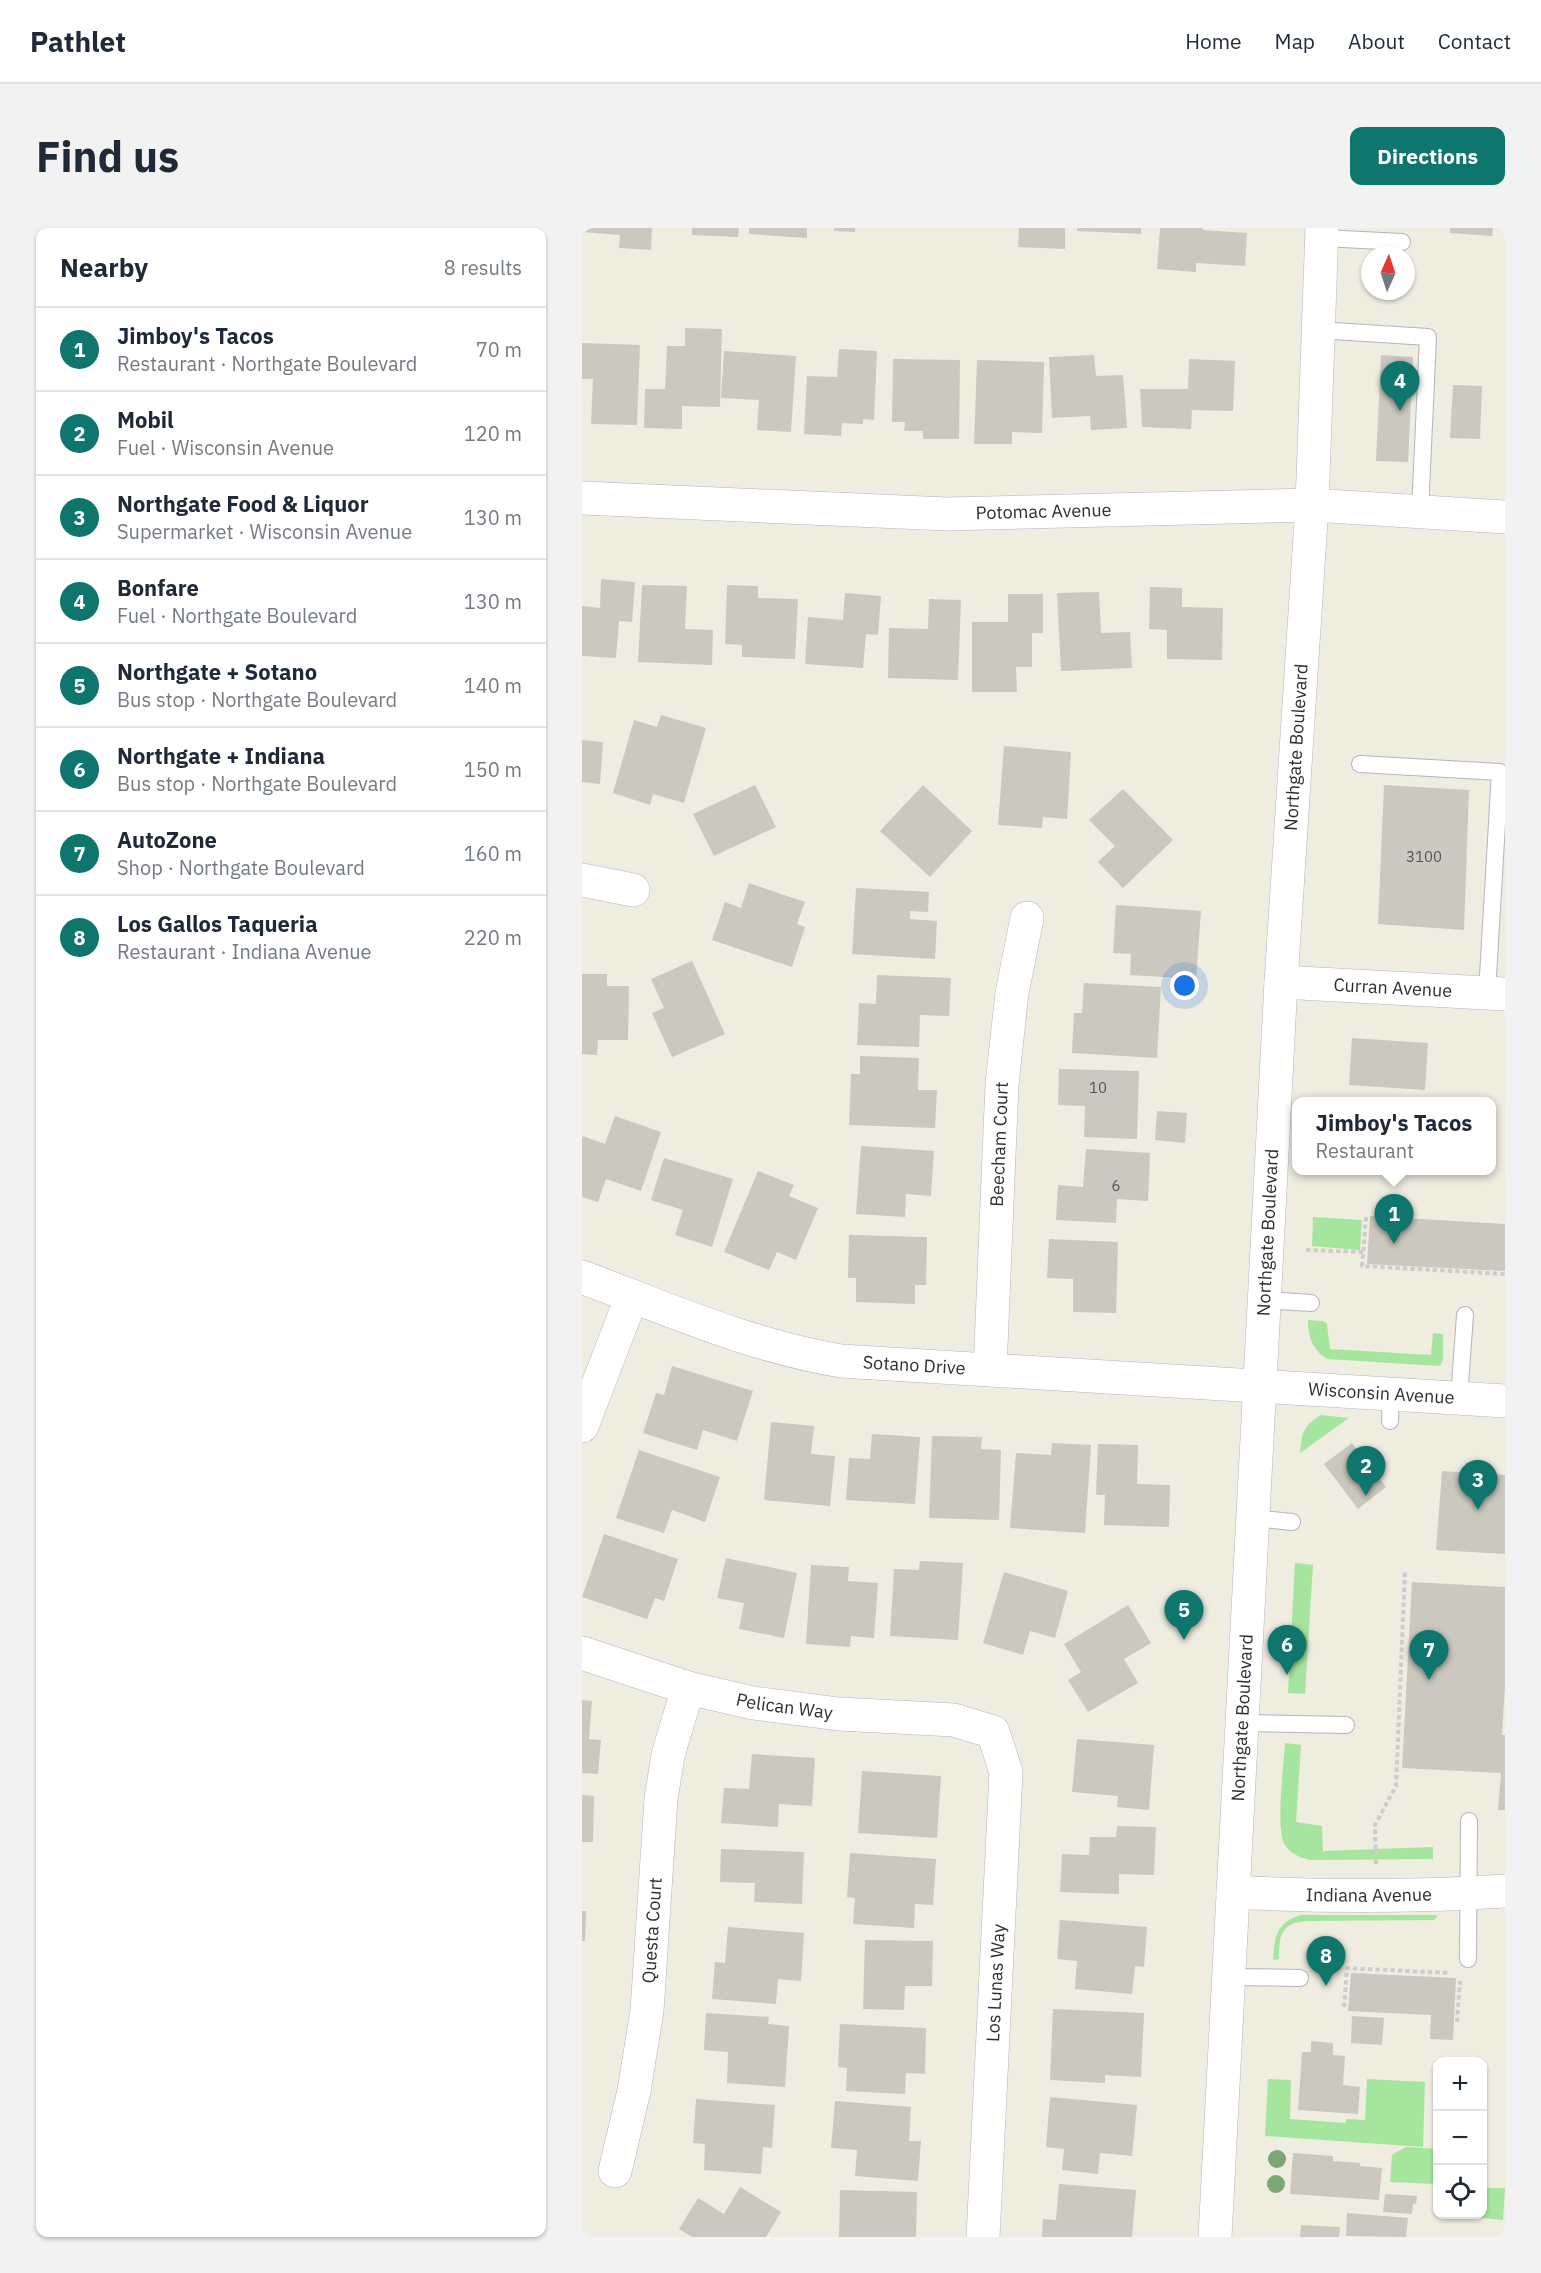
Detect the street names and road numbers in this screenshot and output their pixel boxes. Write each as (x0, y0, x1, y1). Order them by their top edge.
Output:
street label: Potomac Avenue (975, 498, 1112, 524)
street label: Northgate Boulevard (1279, 663, 1313, 832)
street label: Curran Avenue (1333, 973, 1453, 1002)
street label: Beecham Court (985, 1081, 1013, 1207)
street label: Northgate Boulevard (1251, 1148, 1283, 1317)
street label: Sotano Drive (862, 1350, 966, 1379)
street label: Wisconsin Avenue (1307, 1377, 1455, 1409)
street label: Northgate Boulevard (1226, 1633, 1258, 1802)
street label: Pelican Way (734, 1687, 834, 1724)
street label: Questa Court (637, 1877, 667, 1984)
street label: Indiana Avenue (1306, 1883, 1432, 1907)
street label: Los Lunas Way (981, 1923, 1010, 2043)

